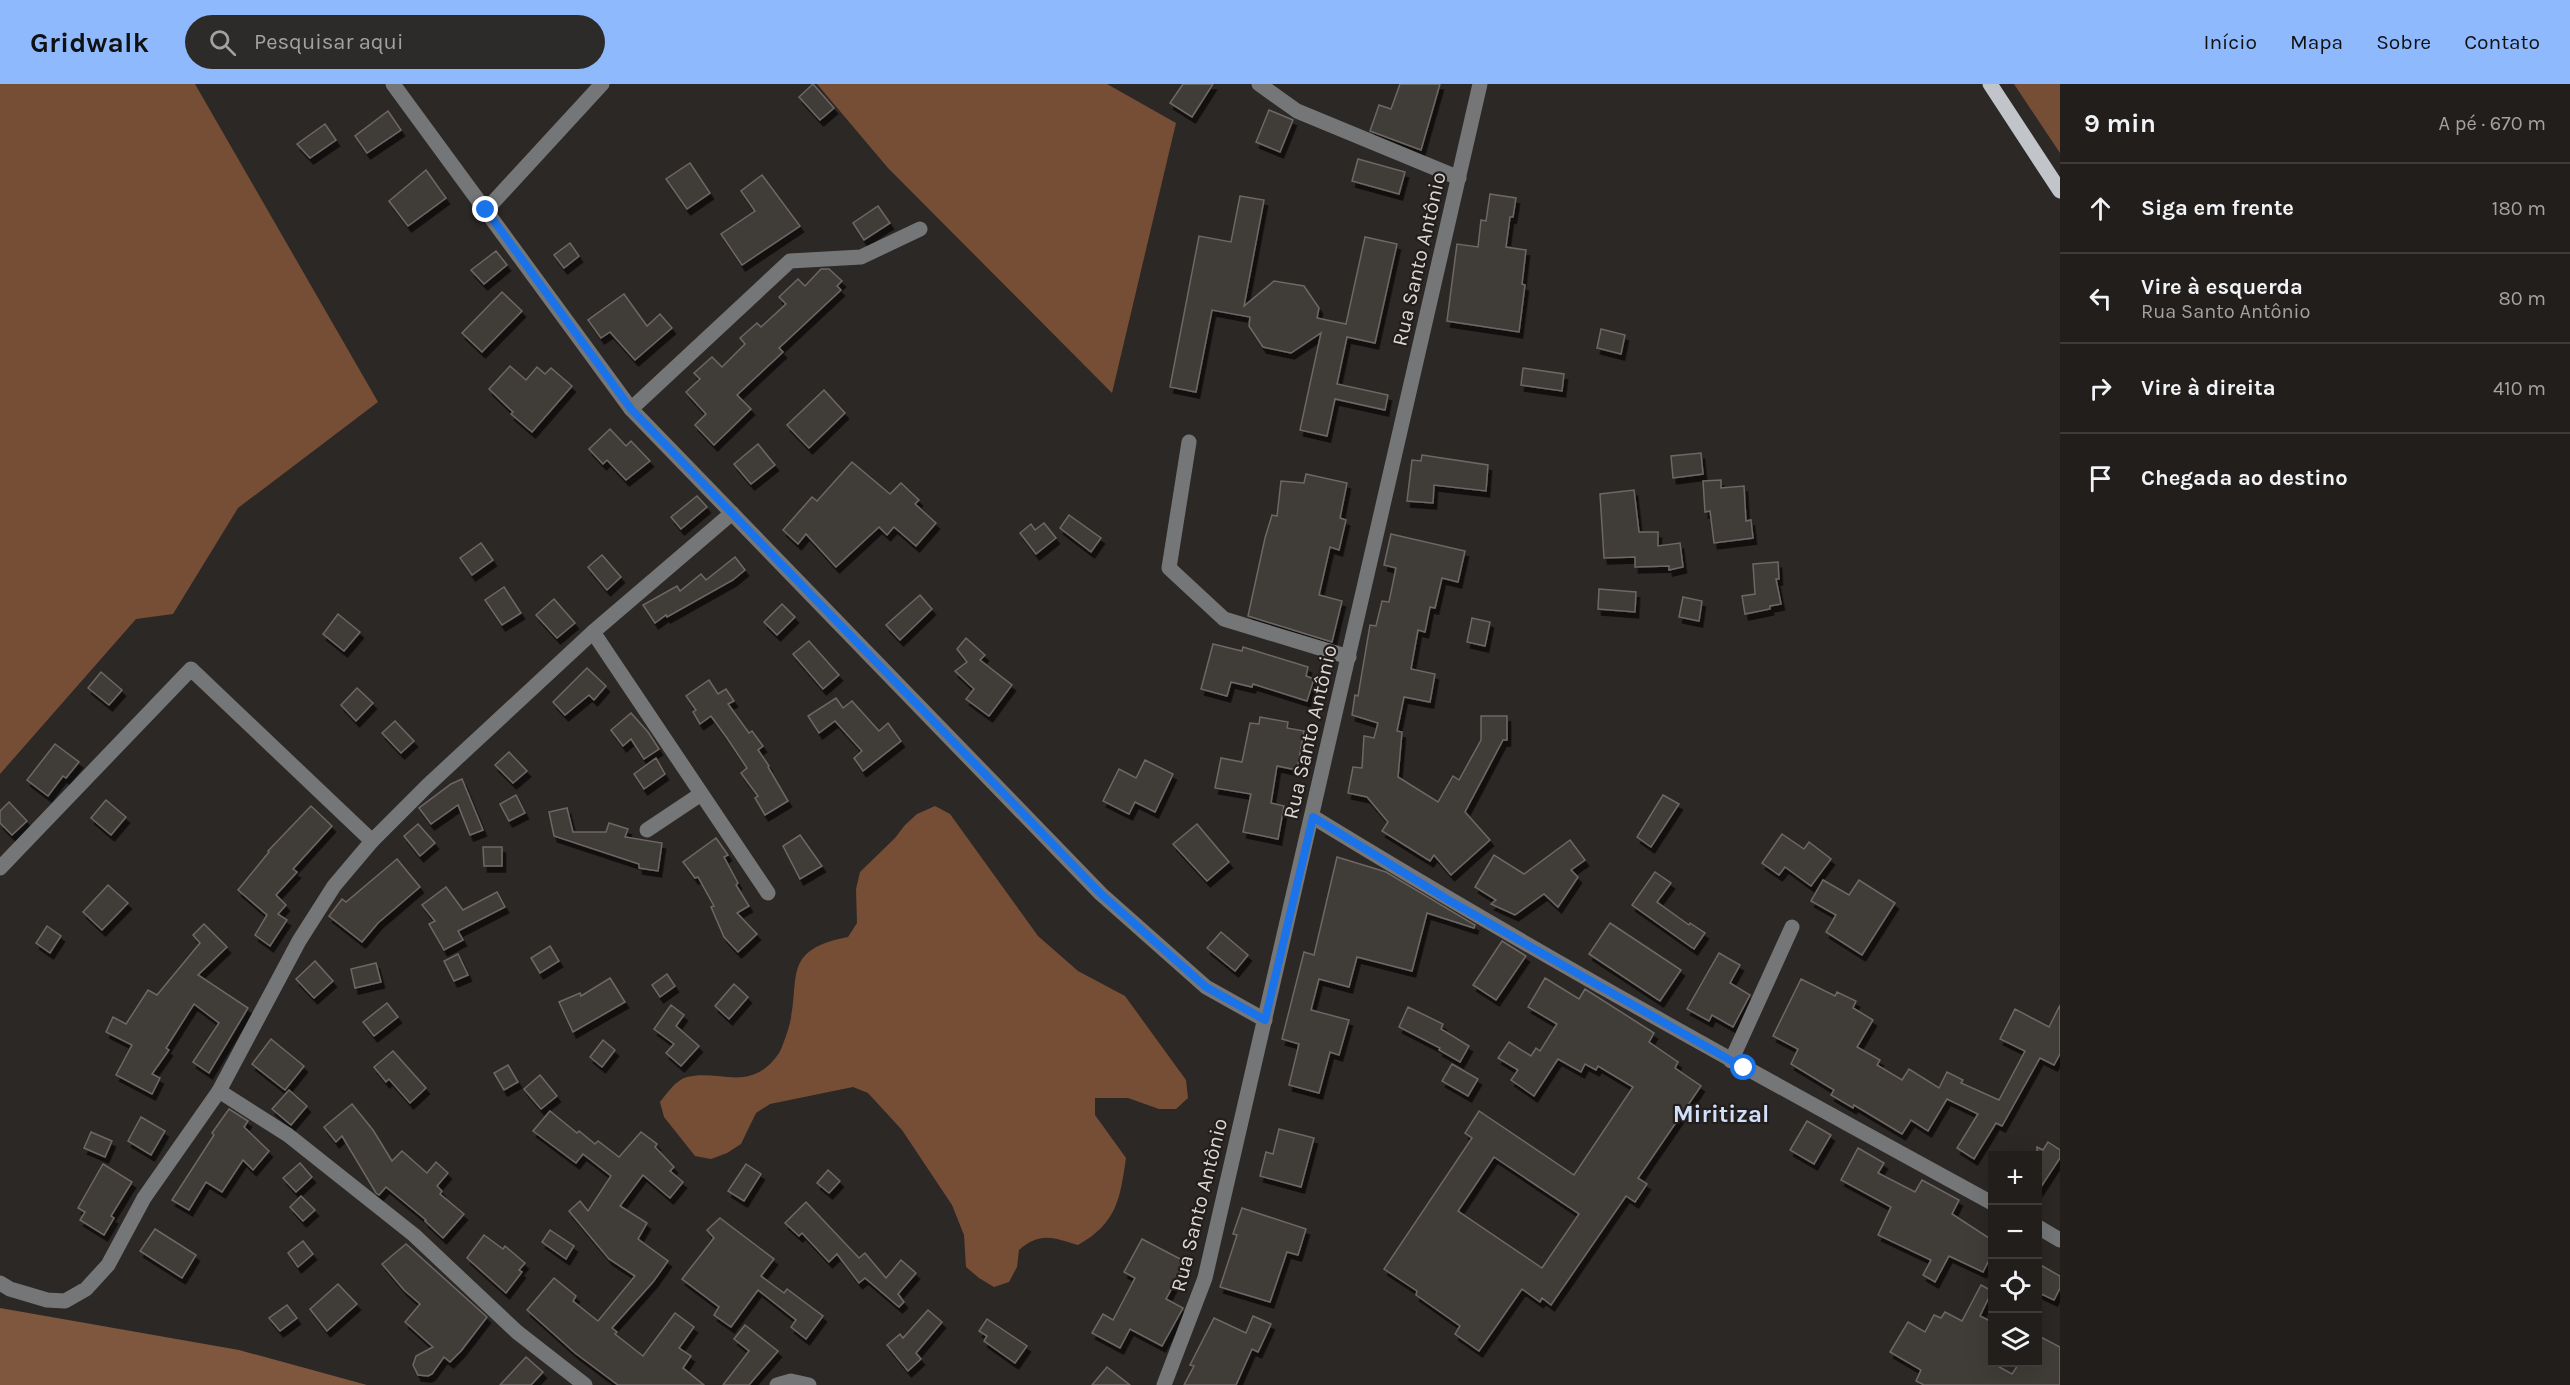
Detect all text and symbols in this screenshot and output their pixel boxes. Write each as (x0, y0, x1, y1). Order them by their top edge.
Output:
search box (185, 15, 605, 69)
text: Gridwalk (30, 26, 149, 59)
icon: search (206, 26, 239, 59)
text: Pesquisar aqui (254, 29, 403, 55)
text: Início (2204, 30, 2257, 54)
text: Mapa (2290, 30, 2343, 54)
text: Sobre (2376, 30, 2431, 54)
text: Contato (2464, 30, 2540, 54)
text: 9 min (2084, 108, 2156, 139)
text: A pé · 670 m (2439, 112, 2546, 135)
street label: Rua Santo Antônio (1387, 170, 1451, 348)
icon: ahead (2084, 192, 2117, 225)
text: Siga em frente (2141, 195, 2294, 221)
route end (472, 196, 498, 222)
text: 180 m (2492, 197, 2546, 220)
text: Vire à esquerda (2141, 274, 2303, 300)
icon: left (2084, 282, 2117, 315)
text: 80 m (2498, 287, 2546, 310)
text: Rua Santo Antônio (2141, 300, 2310, 323)
icon: right (2084, 372, 2117, 405)
text: Vire à direita (2141, 375, 2276, 401)
text: 410 m (2493, 377, 2546, 400)
icon: arrive (2084, 462, 2117, 495)
text: Chegada ao destino (2141, 465, 2348, 491)
street label: Rua Santo Antônio (1278, 643, 1342, 821)
route start (1730, 1054, 1756, 1080)
district label: Miritizal (1673, 1100, 1769, 1128)
street label: Rua Santo Antônio (1166, 1116, 1232, 1294)
map controls (1988, 1151, 2042, 1367)
button: + (1988, 1151, 2042, 1205)
button: − (1988, 1205, 2042, 1259)
button: locate (1988, 1259, 2042, 1313)
button: layers (1988, 1313, 2042, 1367)

